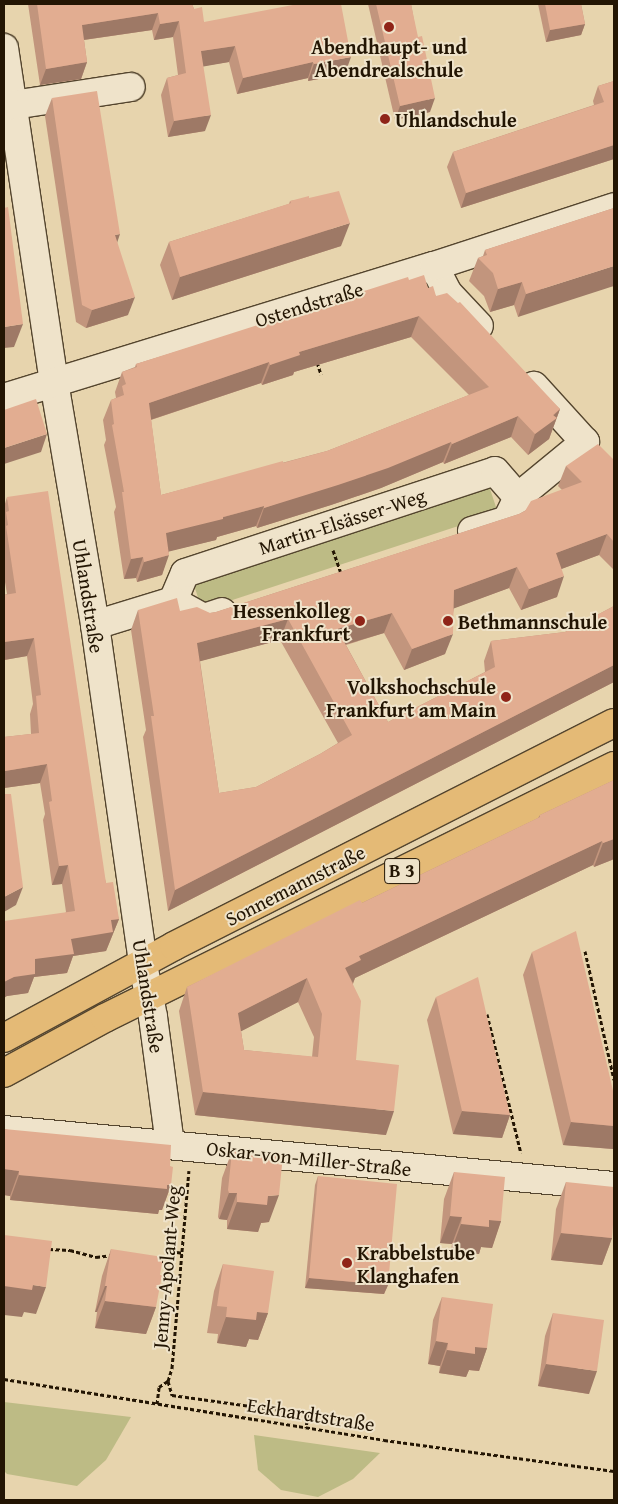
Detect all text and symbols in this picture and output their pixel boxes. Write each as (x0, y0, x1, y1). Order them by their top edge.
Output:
marker: Abendhaupt- und Abendrealschule (383, 21, 395, 33)
place label: Abendhaupt- und Abendrealschule (311, 35, 467, 82)
place label: Uhlandschule (395, 107, 517, 131)
marker: Uhlandschule (379, 113, 391, 125)
street label: Ostendstraße (252, 276, 366, 332)
street label: Martin-Elsässer-Weg (256, 483, 428, 559)
street label: Uhlandstraße (68, 537, 110, 655)
place label: Hessenkolleg Frankfurt (233, 598, 350, 645)
place label: Bethmannschule (458, 609, 607, 633)
marker: Hessenkolleg Frankfurt (354, 615, 366, 627)
marker: Bethmannschule (442, 615, 454, 627)
place label: Volkshochschule Frankfurt am Main (326, 674, 496, 721)
marker: Volkshochschule Frankfurt am Main (500, 691, 512, 703)
street label: Sonnemannstraße (221, 839, 369, 931)
road number: B 3 (383, 854, 421, 888)
street label: Uhlandstraße (128, 937, 170, 1055)
street label: Oskar-von-Miller-Straße (205, 1135, 413, 1181)
street label: Jenny-Apolant-Weg (147, 1184, 185, 1350)
place label: Krabbelstube Klanghafen (357, 1240, 475, 1287)
marker: Krabbelstube Klanghafen (341, 1257, 353, 1269)
street label: Eckhardtstraße (245, 1392, 377, 1436)

